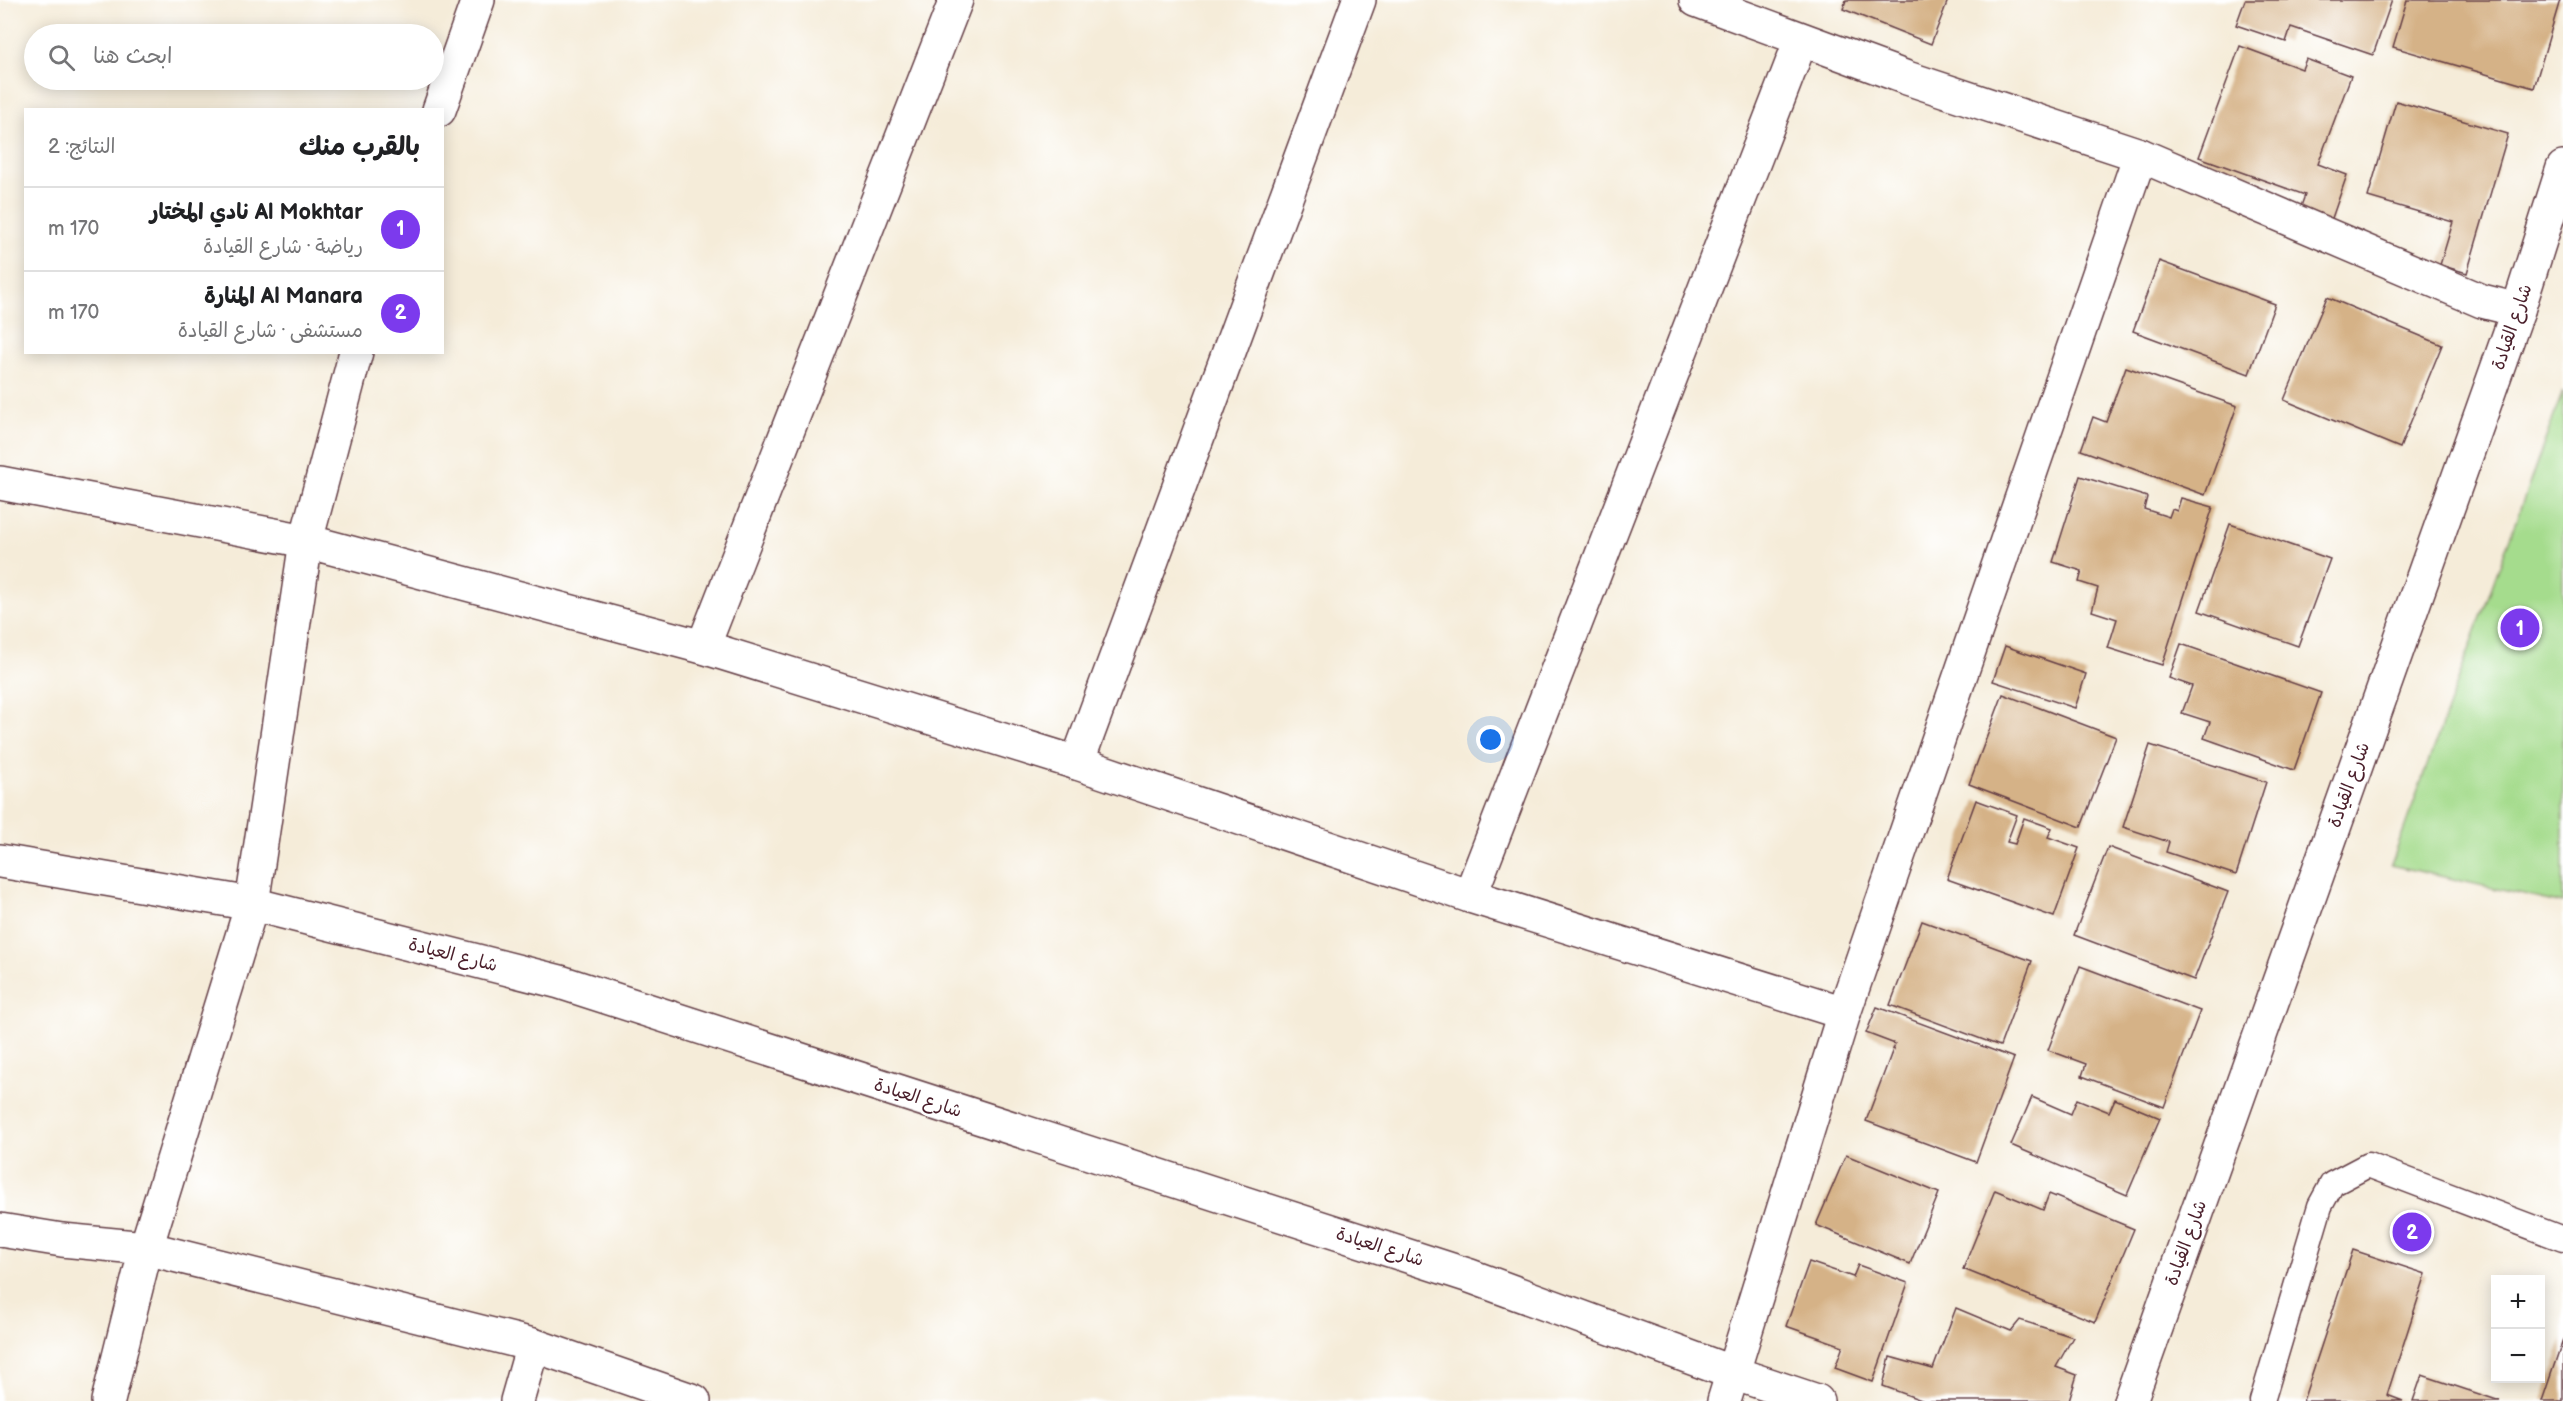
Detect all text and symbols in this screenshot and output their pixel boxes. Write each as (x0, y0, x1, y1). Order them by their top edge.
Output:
search box (24, 24, 444, 90)
icon: search (45, 41, 78, 74)
text: ابحث هنا (93, 43, 173, 70)
text: بالقرب منك (299, 132, 420, 163)
text: النتائج: 2 (48, 135, 115, 159)
text: Al Mokhtar نادي المختار (150, 199, 363, 226)
text: 170 m (48, 217, 99, 241)
text: 1 (396, 217, 405, 241)
text: رياضة · شارع القيادة (203, 235, 363, 259)
street label: شارع القيادة (2488, 281, 2537, 373)
text: Al Manara المنارة (204, 283, 363, 310)
text: 170 m (48, 301, 99, 325)
text: 2 (395, 301, 407, 325)
text: مستشفى · شارع القيادة (178, 319, 363, 343)
pin: 1 (2500, 606, 2540, 650)
your location (1476, 725, 1505, 754)
street label: شارع القيادة (2324, 739, 2375, 831)
street label: شارع العيادة (406, 934, 500, 977)
street label: شارع العيادة (871, 1074, 965, 1123)
street label: شارع القيادة (2161, 1197, 2212, 1289)
pin: 2 (2392, 1210, 2432, 1254)
street label: شارع العيادة (1333, 1223, 1427, 1272)
map controls (2491, 1275, 2545, 1383)
button: + (2491, 1275, 2545, 1329)
button: − (2491, 1329, 2545, 1383)

